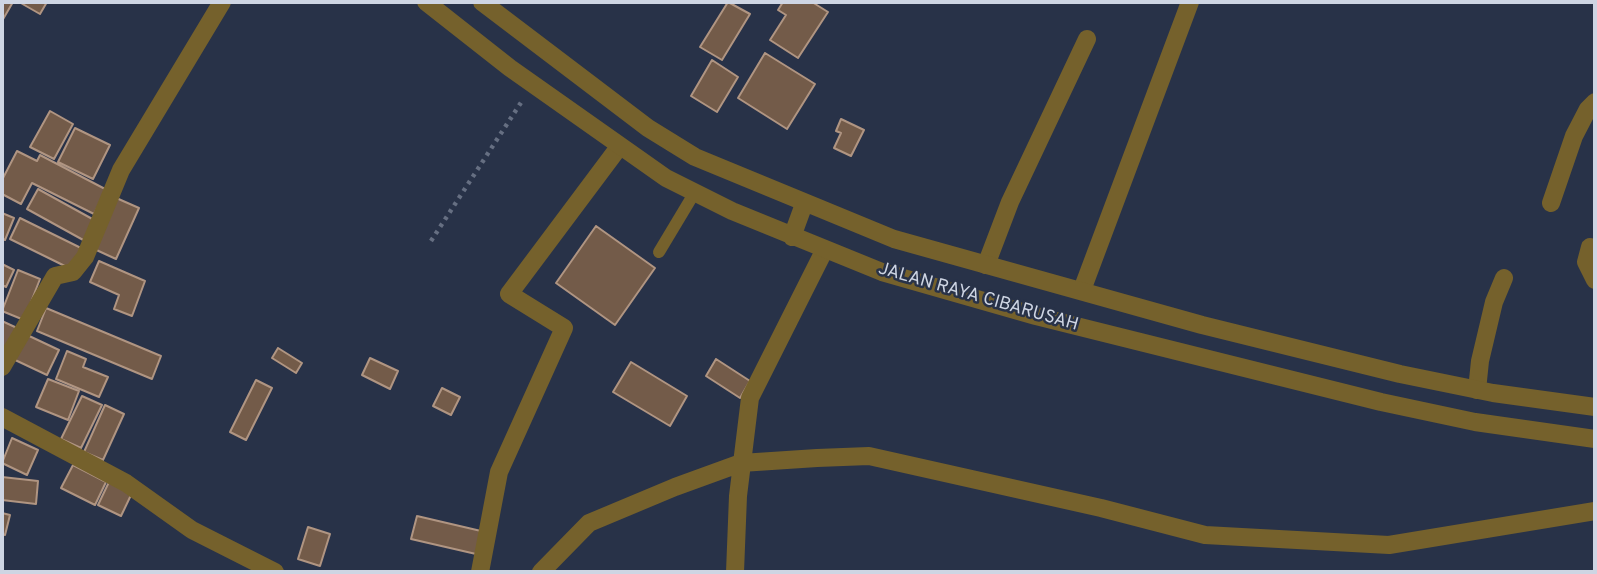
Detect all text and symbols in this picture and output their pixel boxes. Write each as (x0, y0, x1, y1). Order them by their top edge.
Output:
street label: JALAN RAYA CIBARUSAH (875, 259, 1081, 337)

